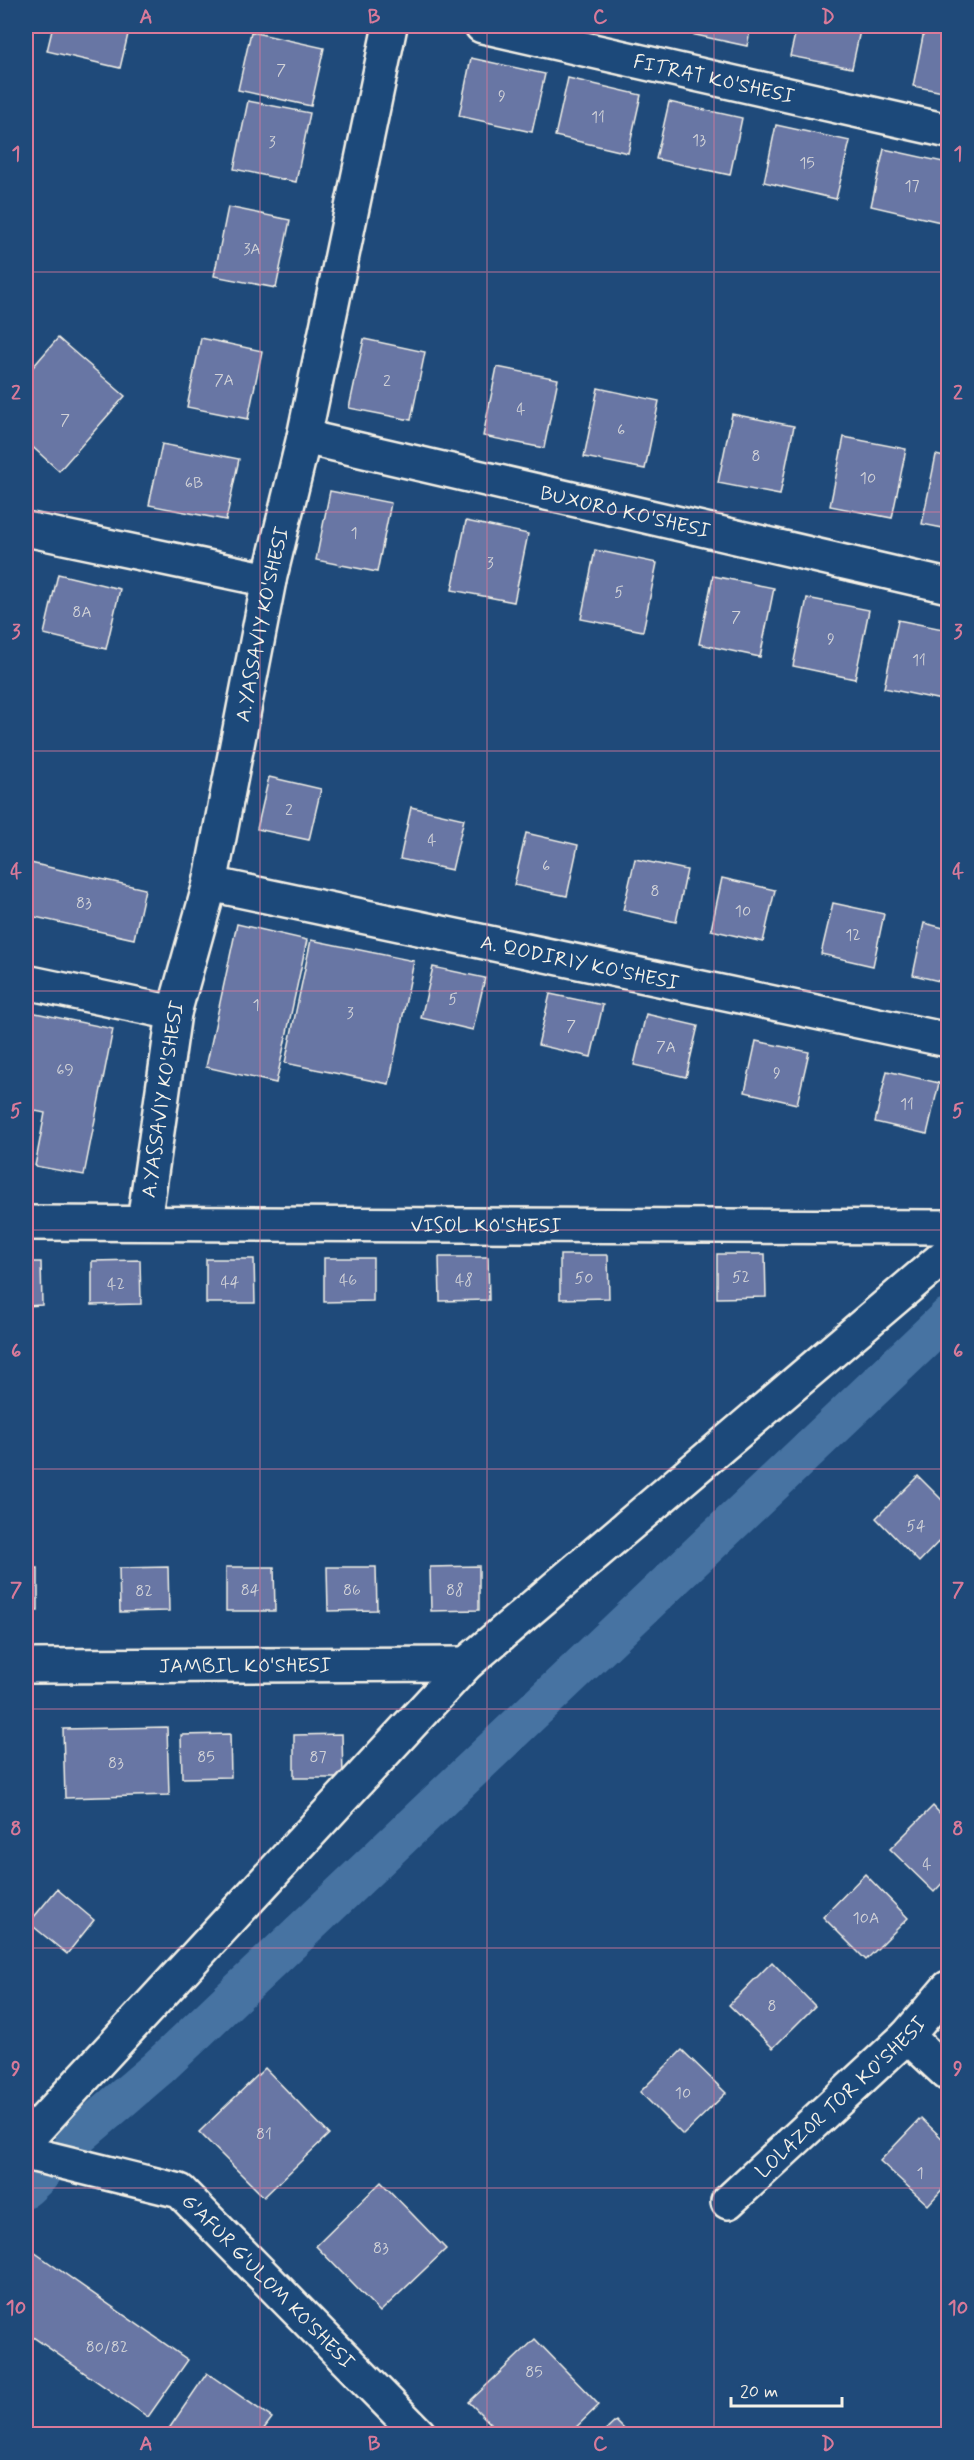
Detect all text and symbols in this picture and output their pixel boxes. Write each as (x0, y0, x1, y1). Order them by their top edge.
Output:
text: A (139, 4, 153, 31)
text: B (368, 4, 381, 31)
text: C (593, 4, 608, 31)
text: D (821, 4, 835, 31)
street label: FITRAT KO'SHESI (631, 49, 797, 111)
house number: 7 (276, 60, 286, 81)
house number: 9 (498, 86, 506, 107)
house number: 11 (591, 107, 605, 128)
house number: 13 (692, 130, 706, 151)
house number: 3 (268, 132, 276, 153)
text: 1 (12, 141, 20, 168)
text: 1 (954, 141, 962, 168)
house number: 15 (799, 153, 815, 174)
house number: 17 (904, 176, 920, 197)
house number: 3A (243, 239, 261, 260)
house number: 7A (214, 370, 234, 391)
house number: 2 (383, 371, 391, 392)
text: 2 (11, 380, 21, 407)
text: 2 (953, 380, 963, 407)
house number: 4 (516, 399, 526, 420)
house number: 7 (60, 410, 70, 431)
house number: 6 (617, 420, 625, 441)
house number: 8 (751, 446, 761, 467)
house number: 10 (860, 468, 876, 489)
house number: 6B (185, 473, 203, 494)
street label: BUXORO KO'SHESI (537, 480, 713, 546)
house number: 1 (350, 523, 358, 544)
street label: A.YASSAVIY KO'SHESI (230, 524, 297, 724)
house number: 3 (486, 553, 494, 574)
house number: 5 (614, 582, 624, 603)
house number: 8A (72, 602, 92, 623)
house number: 7 (731, 607, 741, 628)
text: 3 (11, 619, 21, 646)
text: 3 (953, 619, 963, 646)
house number: 9 (827, 629, 835, 650)
house number: 11 (912, 650, 926, 671)
house number: 2 (285, 800, 293, 821)
house number: 4 (427, 830, 437, 851)
house number: 6 (542, 856, 550, 877)
text: 4 (10, 859, 22, 886)
text: 4 (952, 859, 964, 886)
house number: 8 (650, 881, 660, 902)
house number: 83 (76, 893, 92, 914)
house number: 10 (735, 901, 751, 922)
house number: 12 (845, 925, 861, 946)
street label: A. QODIRIY KO'SHESI (478, 930, 682, 998)
house number: 5 (448, 989, 458, 1010)
house number: 1 (252, 995, 260, 1016)
street label: A.YASSAVIY KO'SHESI (136, 998, 192, 1200)
house number: 3 (346, 1003, 354, 1024)
house number: 7 (566, 1016, 576, 1037)
house number: 7A (656, 1037, 676, 1058)
house number: 69 (56, 1060, 74, 1081)
house number: 9 (773, 1063, 781, 1084)
house number: 11 (900, 1094, 914, 1115)
text: 5 (10, 1098, 22, 1125)
text: 5 (952, 1098, 964, 1125)
street label: VISOL KO'SHESI (410, 1213, 562, 1240)
house number: 52 (732, 1267, 750, 1288)
house number: 50 (575, 1268, 593, 1289)
house number: 46 (339, 1270, 357, 1291)
house number: 48 (455, 1270, 473, 1291)
house number: 44 (220, 1272, 240, 1293)
house number: 42 (107, 1274, 125, 1295)
text: 6 (11, 1338, 21, 1365)
text: 6 (953, 1338, 963, 1365)
house number: 54 (906, 1516, 926, 1537)
text: 7 (10, 1577, 22, 1604)
text: 7 (952, 1577, 964, 1604)
house number: 84 (241, 1580, 260, 1601)
house number: 86 (343, 1580, 361, 1601)
house number: 88 (446, 1580, 464, 1601)
house number: 82 (135, 1581, 153, 1602)
street label: JAMBIL KO'SHESI (159, 1653, 332, 1680)
house number: 85 (197, 1747, 215, 1768)
house number: 87 (309, 1747, 327, 1768)
house number: 83 (108, 1753, 124, 1774)
text: 8 (10, 1816, 22, 1843)
text: 8 (952, 1816, 964, 1843)
house number: 4 (922, 1854, 932, 1875)
house number: 10A (853, 1908, 879, 1929)
house number: 8 (767, 1996, 777, 2017)
street label: LOLAZOR TOR KO'SHESI (750, 2011, 933, 2185)
text: 9 (11, 2056, 21, 2083)
text: 9 (953, 2056, 963, 2083)
house number: 10 (675, 2083, 691, 2104)
house number: 81 (256, 2124, 272, 2145)
house number: 1 (916, 2163, 924, 2184)
street label: G'AFUR G'ULOM KO'SHESI (175, 2188, 360, 2376)
house number: 83 (373, 2238, 389, 2259)
text: 10 (6, 2295, 26, 2322)
text: 10 (948, 2295, 968, 2322)
house number: 80/82 (86, 2337, 128, 2358)
house number: 85 (525, 2362, 543, 2383)
scale bar (731, 2370, 842, 2408)
text: 20 m (740, 2380, 778, 2404)
text: A (139, 2431, 153, 2458)
text: B (368, 2431, 381, 2458)
text: C (593, 2431, 608, 2458)
text: D (821, 2431, 835, 2458)

